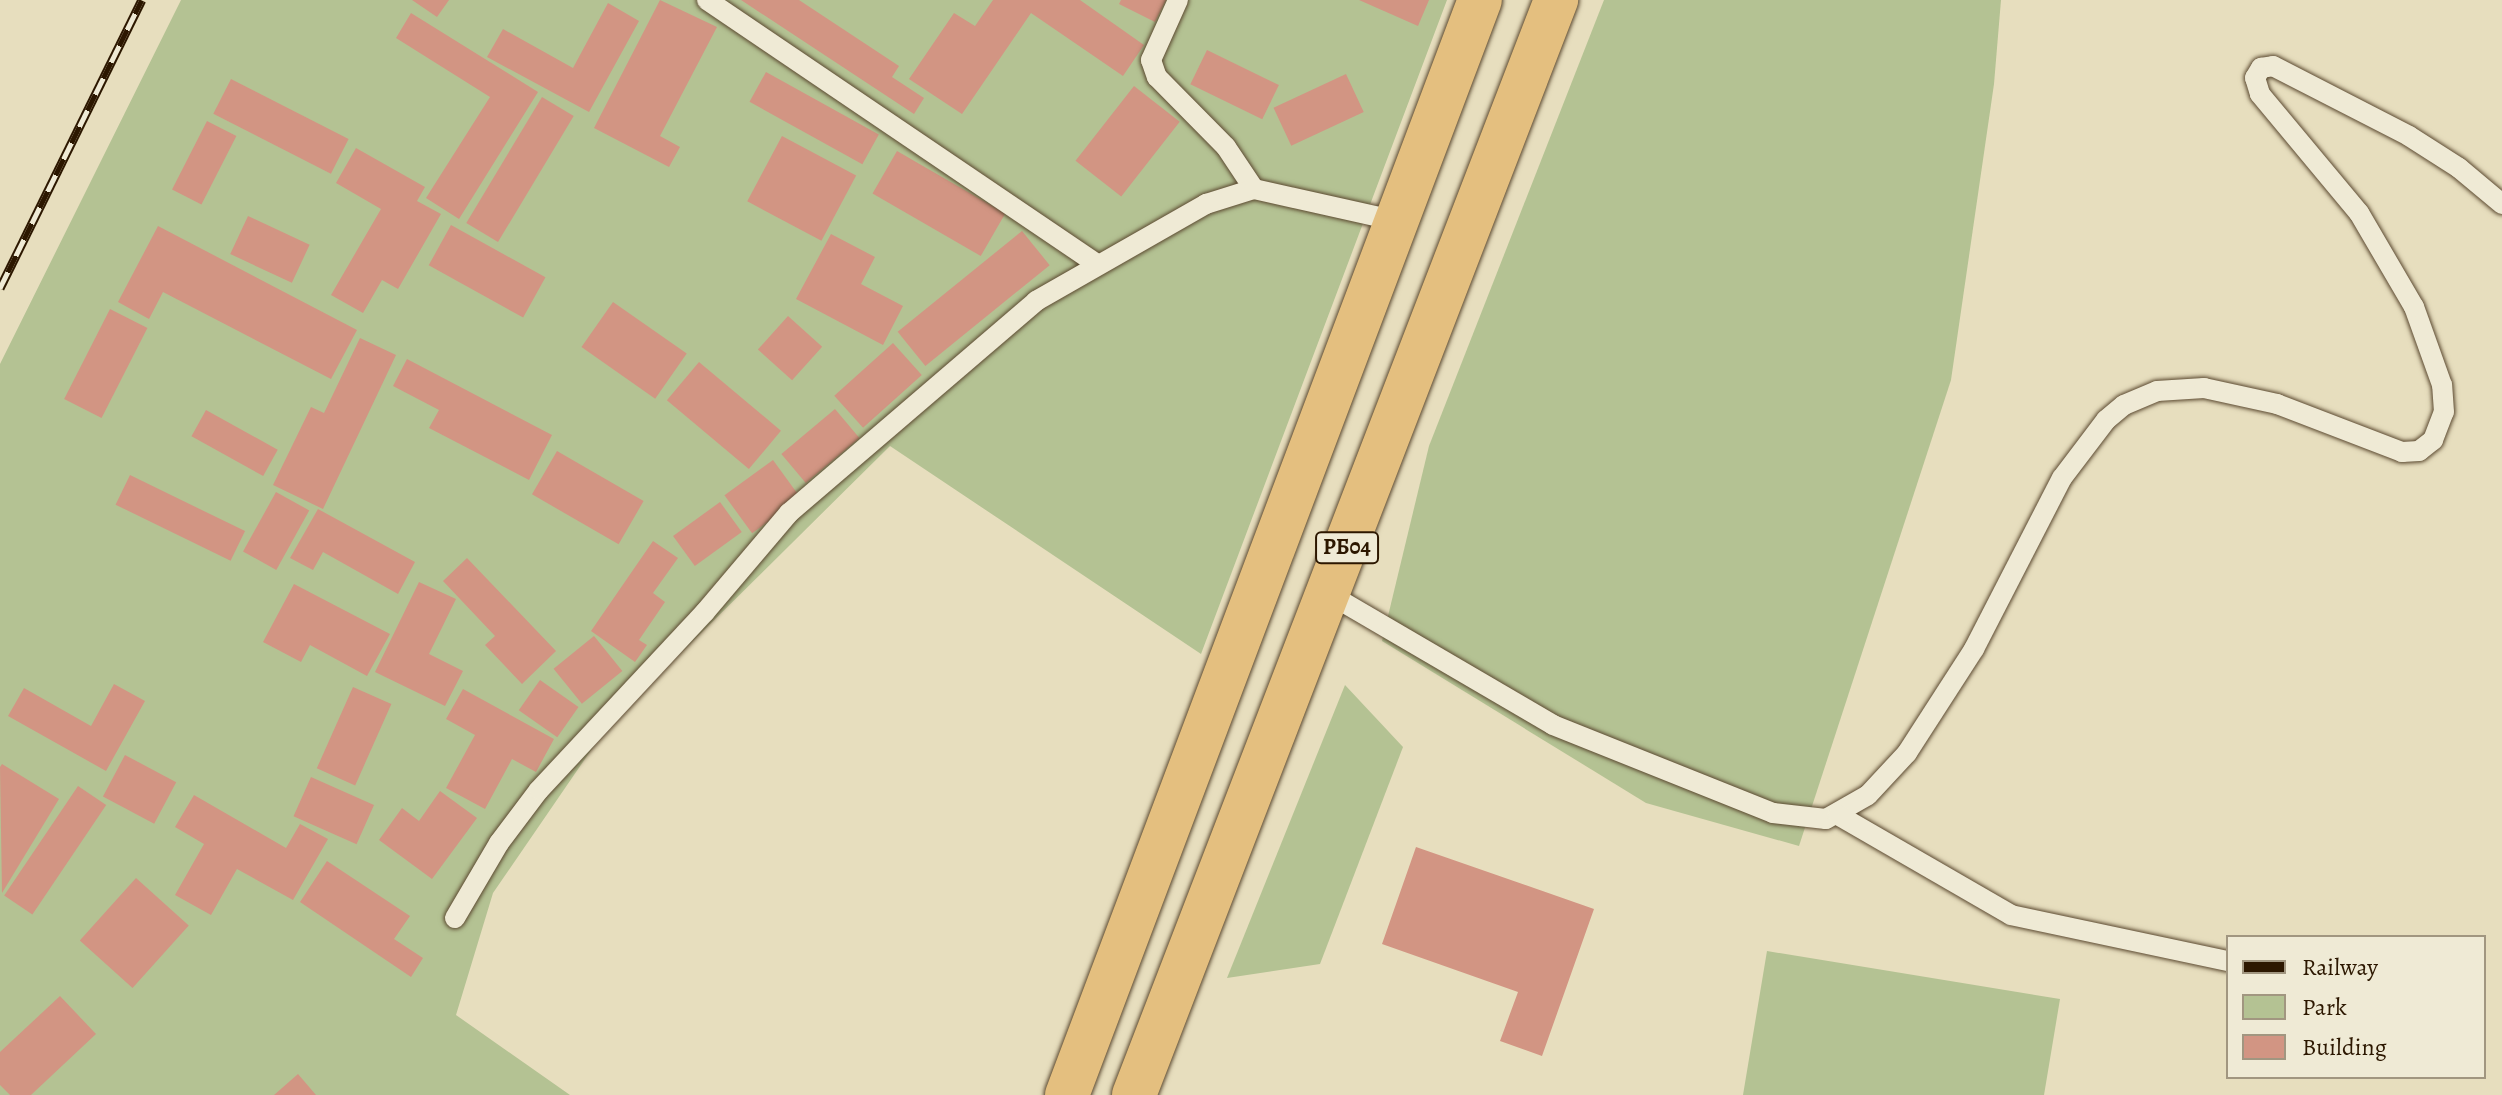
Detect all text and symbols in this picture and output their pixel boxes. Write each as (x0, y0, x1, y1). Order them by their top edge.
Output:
road number: РБ04 (1315, 530, 1379, 566)
legend (2226, 935, 2486, 1079)
text: Railway (2302, 951, 2378, 983)
text: Park (2302, 991, 2347, 1023)
text: Building (2302, 1031, 2387, 1063)

